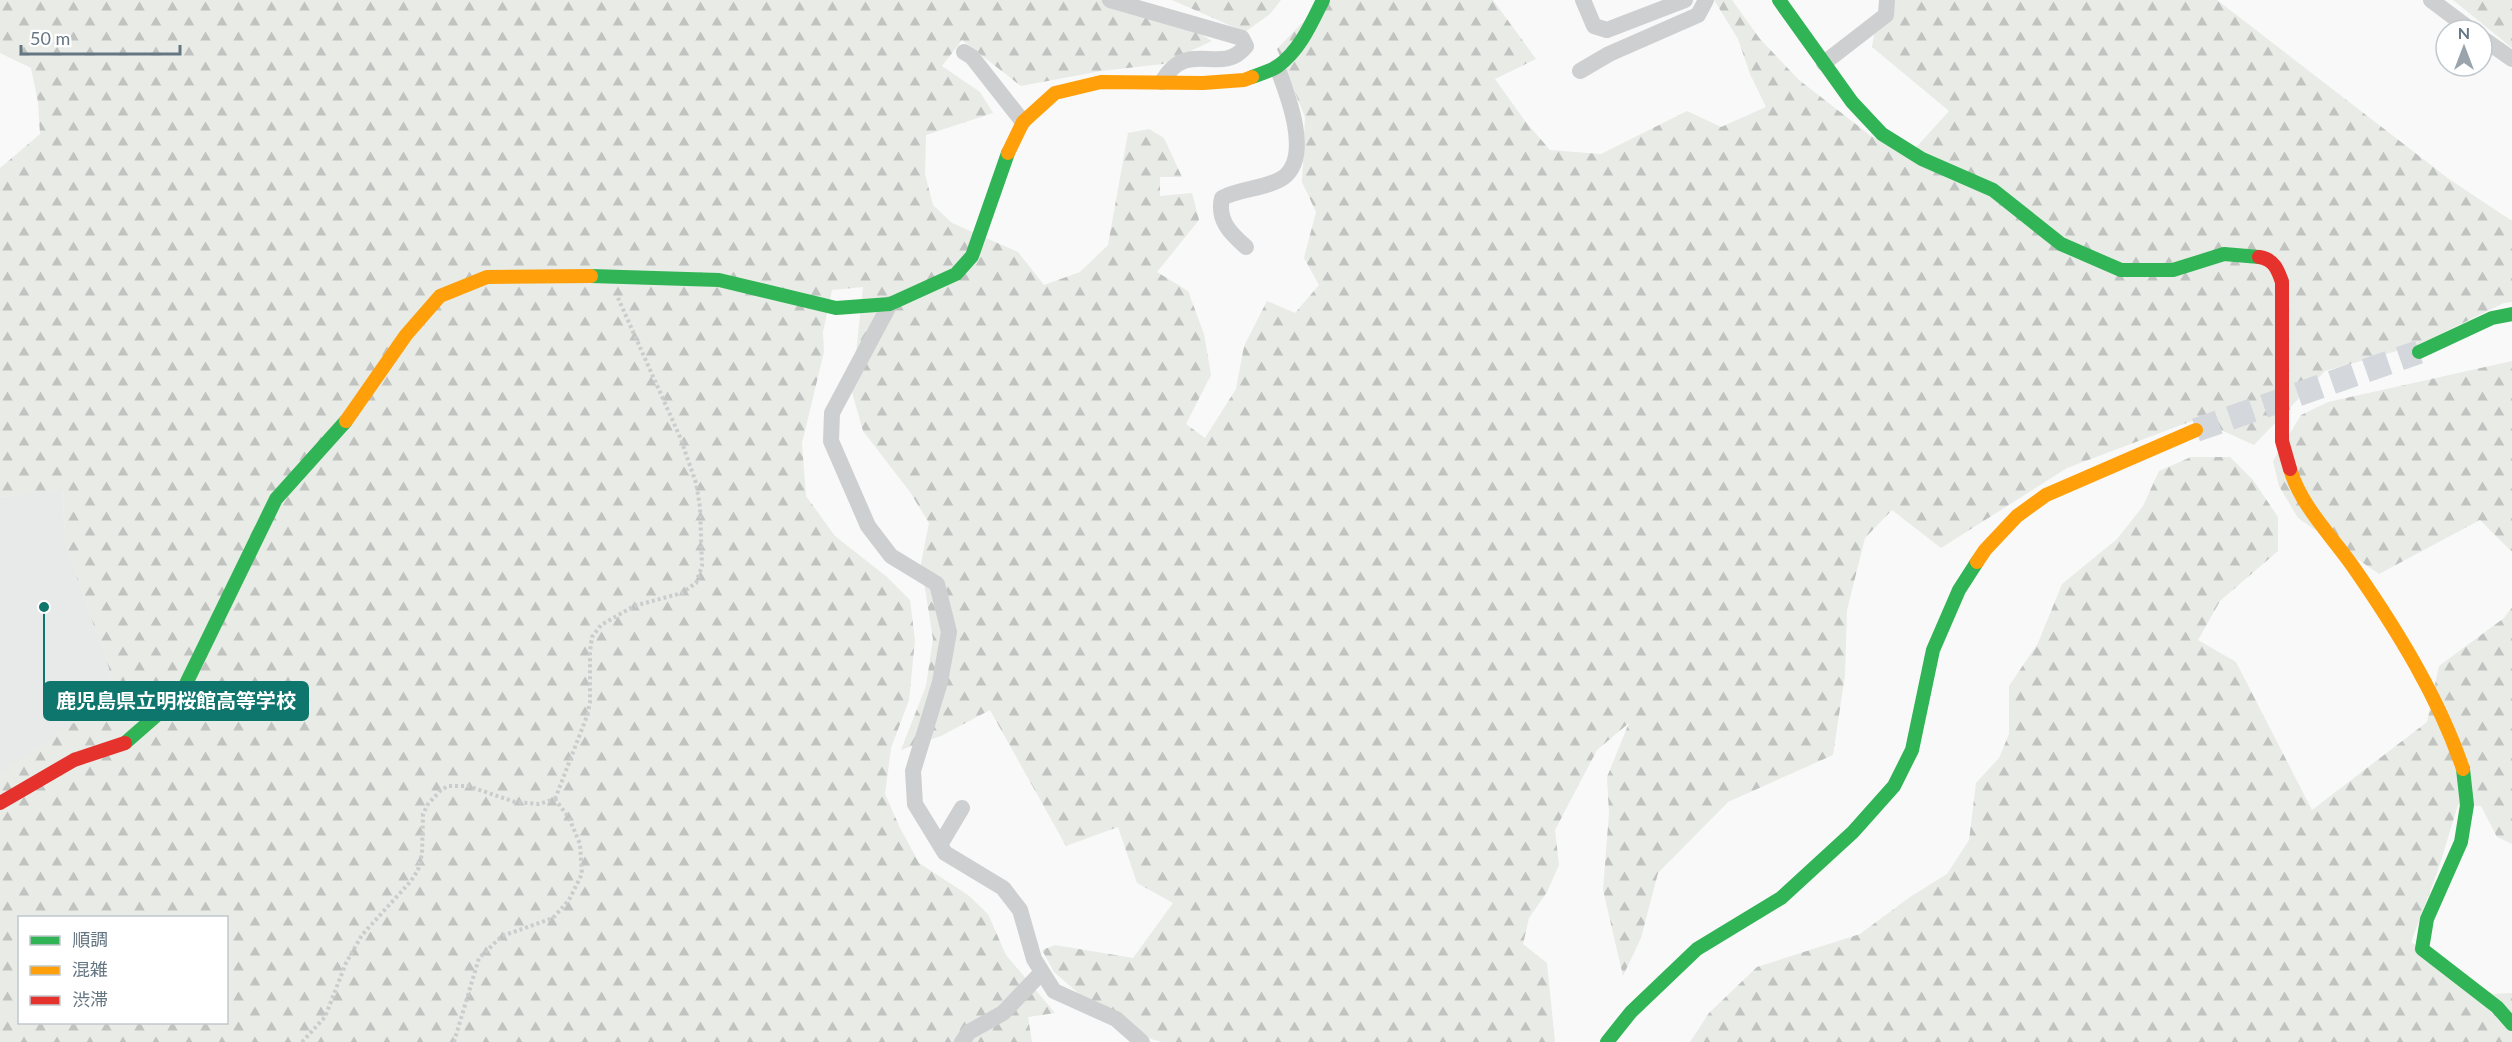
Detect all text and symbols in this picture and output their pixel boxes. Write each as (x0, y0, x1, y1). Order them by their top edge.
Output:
scale bar (21, 18, 180, 56)
north arrow (2434, 18, 2494, 78)
text: N (2458, 23, 2470, 42)
text: 50 m (30, 27, 70, 49)
callout: 鹿児島県立明桜館高等学校 (44, 682, 308, 720)
text: 鹿児島県立明桜館高等学校 (56, 688, 296, 712)
legend (18, 916, 228, 1024)
text: 順調 (72, 928, 108, 950)
text: 混雑 (72, 958, 108, 980)
text: 渋滞 (72, 988, 108, 1010)

